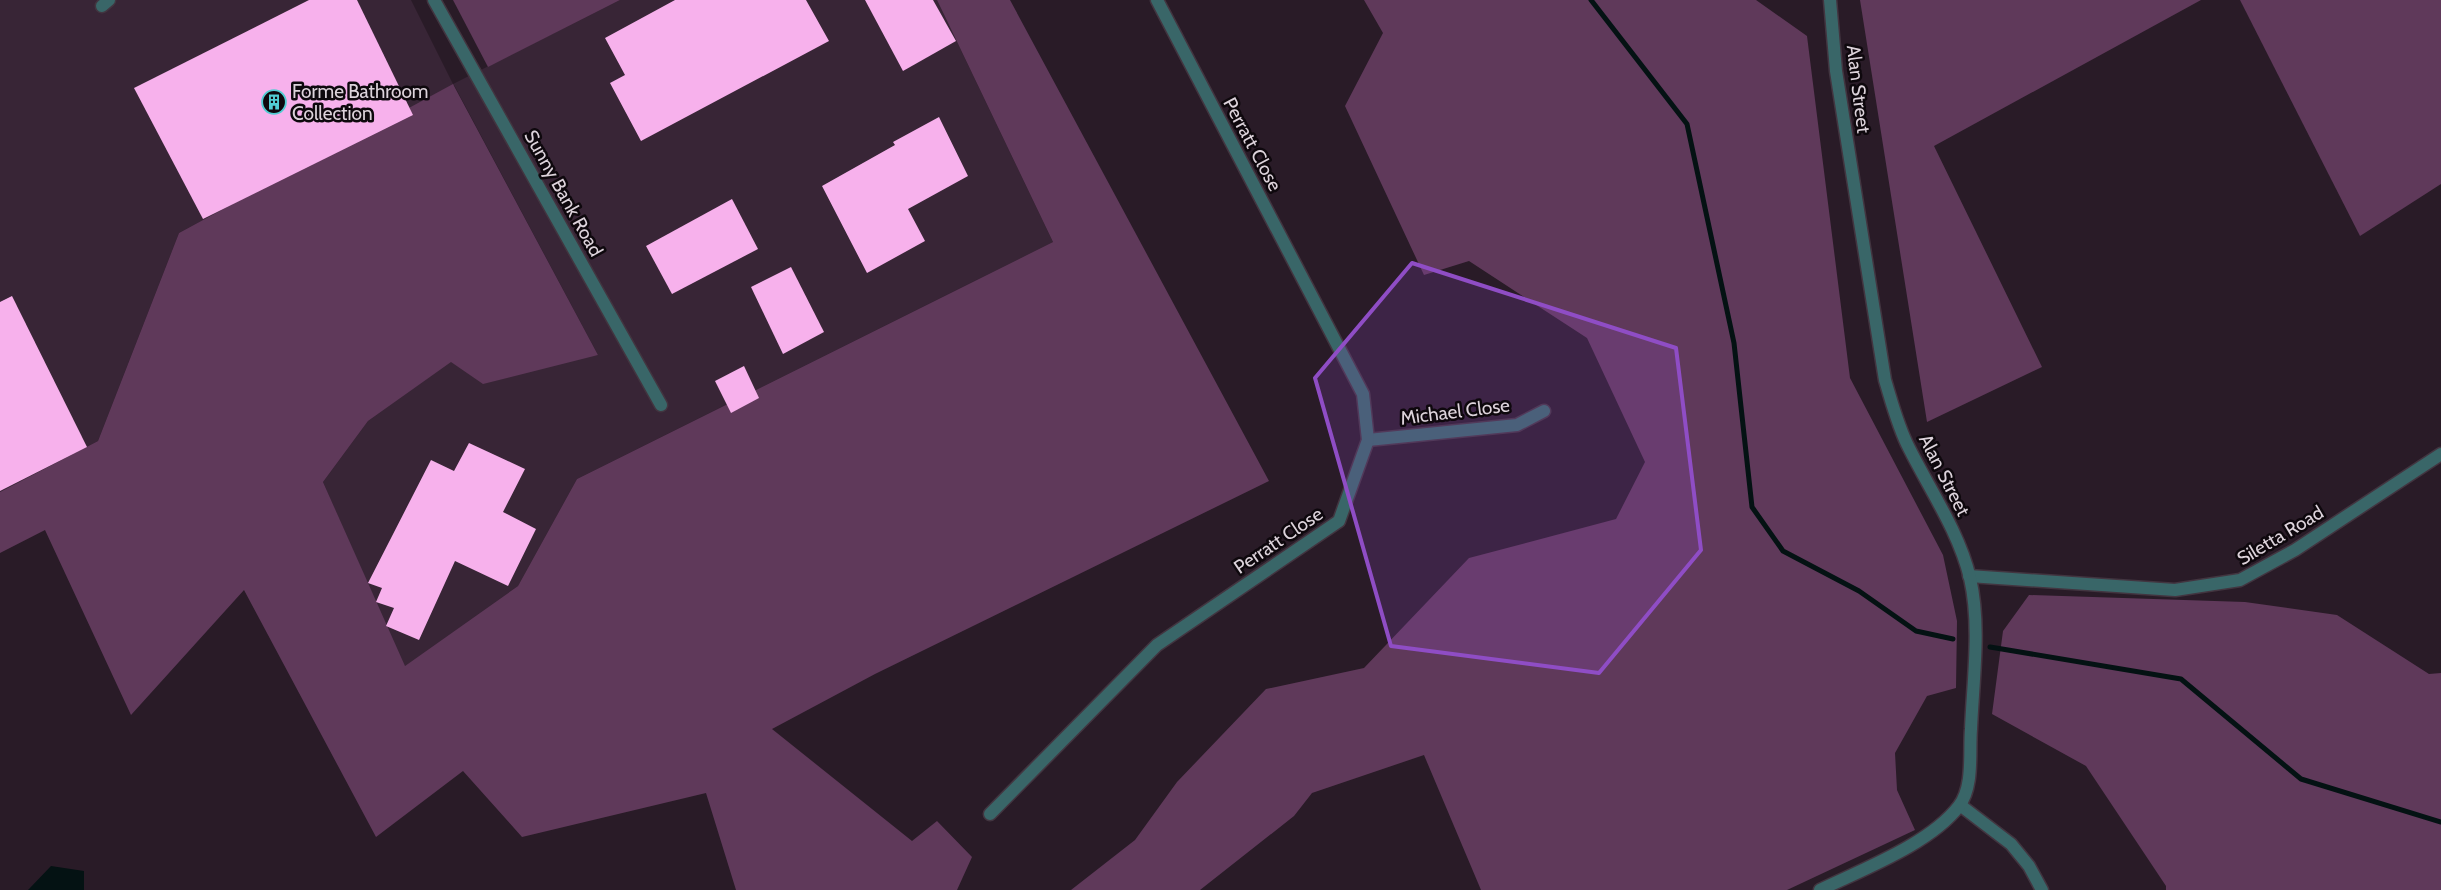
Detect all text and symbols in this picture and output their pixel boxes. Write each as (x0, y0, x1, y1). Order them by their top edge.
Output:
street label: Alan Street (1842, 44, 1875, 135)
place label: Forme Bathroom Collection (292, 80, 429, 125)
building icon: Forme Bathroom Collection (261, 89, 287, 115)
street label: Perratt Close (1218, 94, 1287, 195)
street label: Sunny Bank Road (519, 126, 608, 260)
street label: Michael Close (1399, 393, 1511, 430)
street label: Alan Street (1914, 430, 1975, 521)
street label: Siletta Road (2233, 501, 2328, 570)
street label: Perratt Close (1229, 502, 1327, 579)

